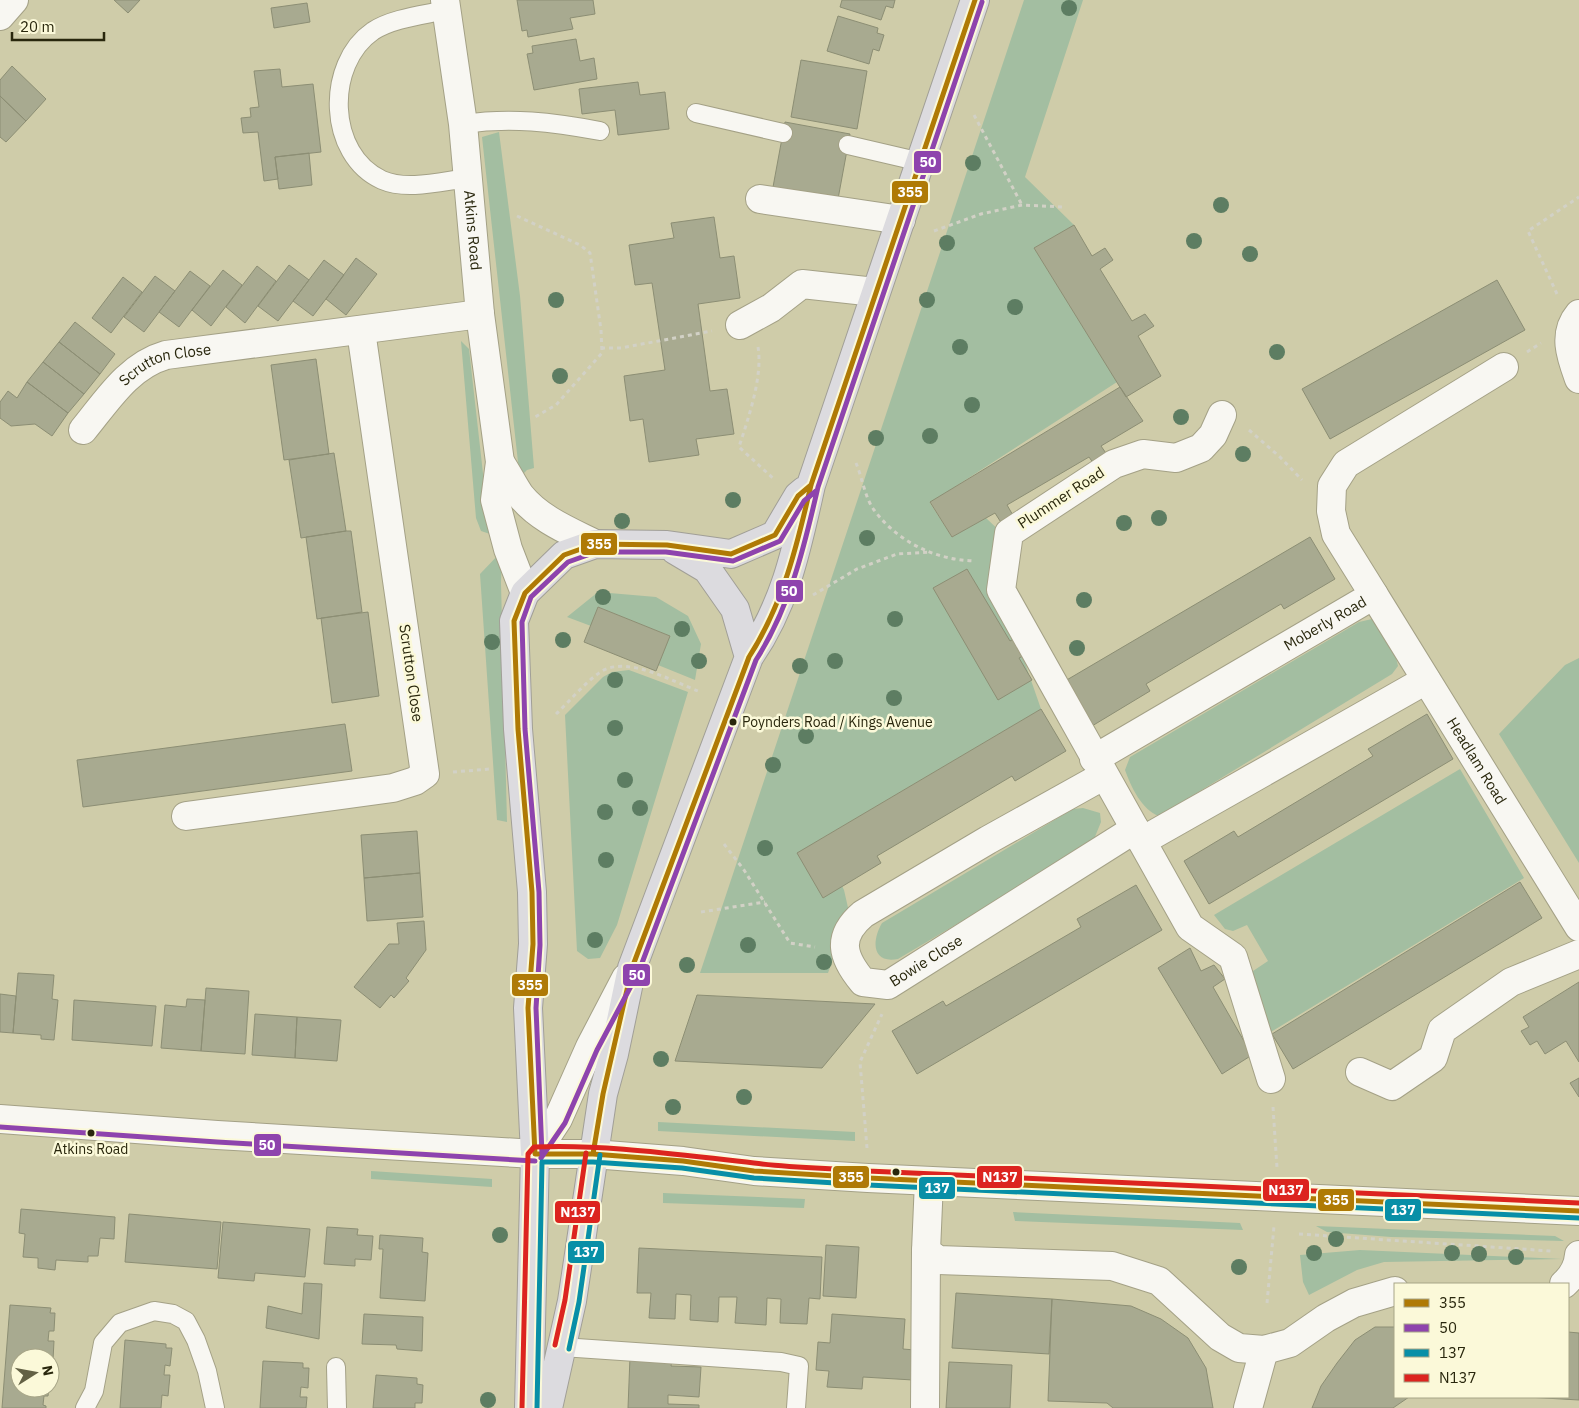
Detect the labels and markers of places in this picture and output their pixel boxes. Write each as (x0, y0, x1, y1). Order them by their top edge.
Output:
place label: Poynders Road / Kings Avenue (742, 713, 933, 731)
marker: Poynders Road / Kings Avenue (728, 717, 738, 727)
marker: Atkins Road (86, 1128, 96, 1138)
place label: Atkins Road (54, 1140, 128, 1158)
unlabelled marker (891, 1167, 901, 1177)

